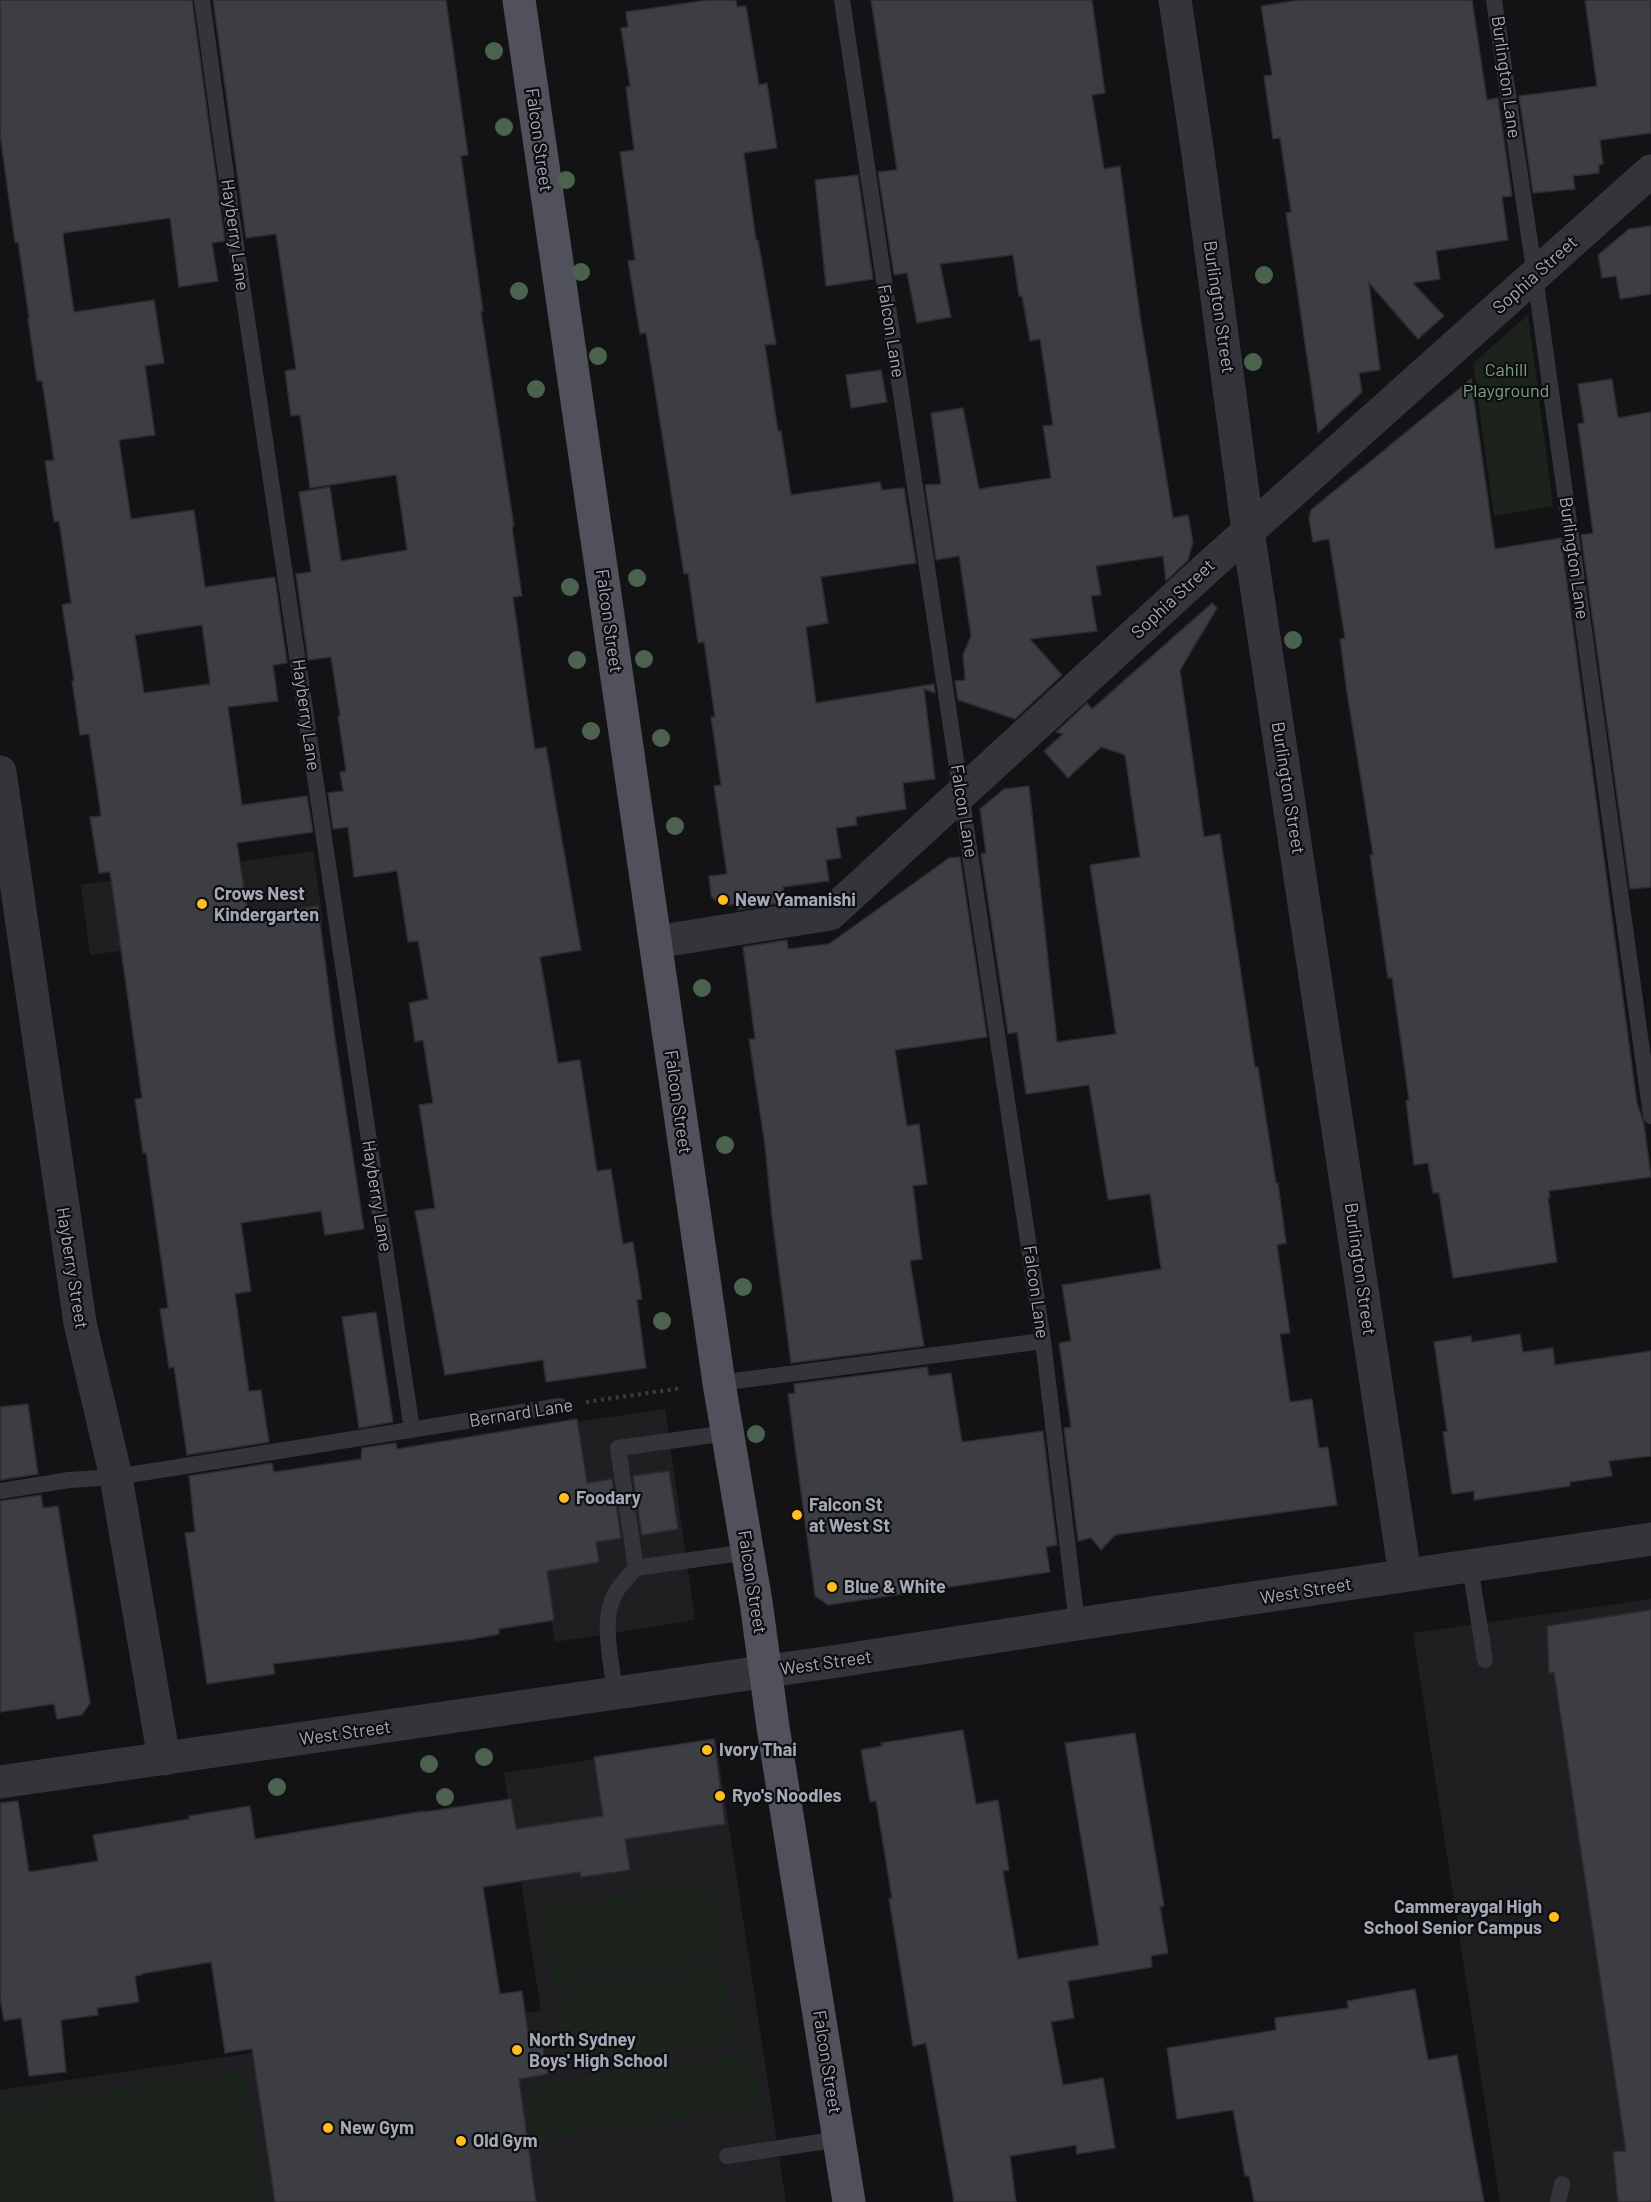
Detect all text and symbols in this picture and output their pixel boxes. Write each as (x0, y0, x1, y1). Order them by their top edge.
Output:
street label: Burlington Lane (1487, 14, 1525, 140)
street label: Falcon Street (521, 87, 557, 193)
street label: Hayberry Lane (216, 178, 254, 292)
street label: Sophia Street (1488, 231, 1582, 319)
street label: Burlington Street (1199, 239, 1239, 375)
street label: Falcon Lane (873, 283, 909, 379)
park label: Cahill Playground (1463, 359, 1549, 401)
street label: Burlington Lane (1555, 495, 1593, 621)
street label: Sophia Street (1127, 555, 1219, 643)
street label: Falcon Street (591, 568, 627, 674)
street label: Hayberry Lane (287, 658, 325, 772)
street label: Burlington Street (1267, 720, 1309, 856)
street label: Falcon Lane (946, 763, 982, 859)
place label: Crows Nest Kindergarten (214, 883, 319, 926)
place label: New Yamanishi (735, 889, 856, 911)
marker: New Yamanishi (716, 893, 730, 907)
marker: Crows Nest Kindergarten (195, 897, 209, 911)
street label: Falcon Street (660, 1049, 696, 1155)
street label: Hayberry Lane (358, 1139, 396, 1253)
street label: Burlington Street (1340, 1201, 1380, 1337)
street label: Hayberry Street (52, 1206, 92, 1330)
street label: Falcon Lane (1019, 1244, 1053, 1340)
street label: Bernard Lane (468, 1394, 574, 1432)
place label: Foodary (576, 1487, 641, 1509)
marker: Foodary (557, 1491, 571, 1505)
place label: Falcon St at West St (809, 1494, 890, 1537)
marker: Falcon St at West St (790, 1508, 804, 1522)
street label: Falcon Street (733, 1529, 771, 1635)
street label: West Street (1259, 1573, 1353, 1609)
place label: Blue & White (844, 1576, 946, 1598)
marker: Blue & White (825, 1580, 839, 1594)
street label: West Street (779, 1646, 873, 1680)
street label: West Street (298, 1716, 392, 1750)
place label: Ivory Thai (719, 1739, 797, 1761)
marker: Ivory Thai (700, 1743, 714, 1757)
place label: Ryo's Noodles (732, 1785, 842, 1807)
marker: Ryo's Noodles (713, 1789, 727, 1803)
place label: Cammeraygal High School Senior Campus (1364, 1896, 1542, 1938)
marker: Cammeraygal High School Senior Campus (1547, 1910, 1561, 1924)
street label: Falcon Street (808, 2009, 846, 2115)
place label: North Sydney Boys' High School (529, 2029, 668, 2072)
marker: North Sydney Boys' High School (510, 2043, 524, 2057)
place label: New Gym (340, 2117, 414, 2139)
marker: New Gym (321, 2121, 335, 2135)
place label: Old Gym (473, 2130, 537, 2152)
marker: Old Gym (454, 2134, 468, 2148)

